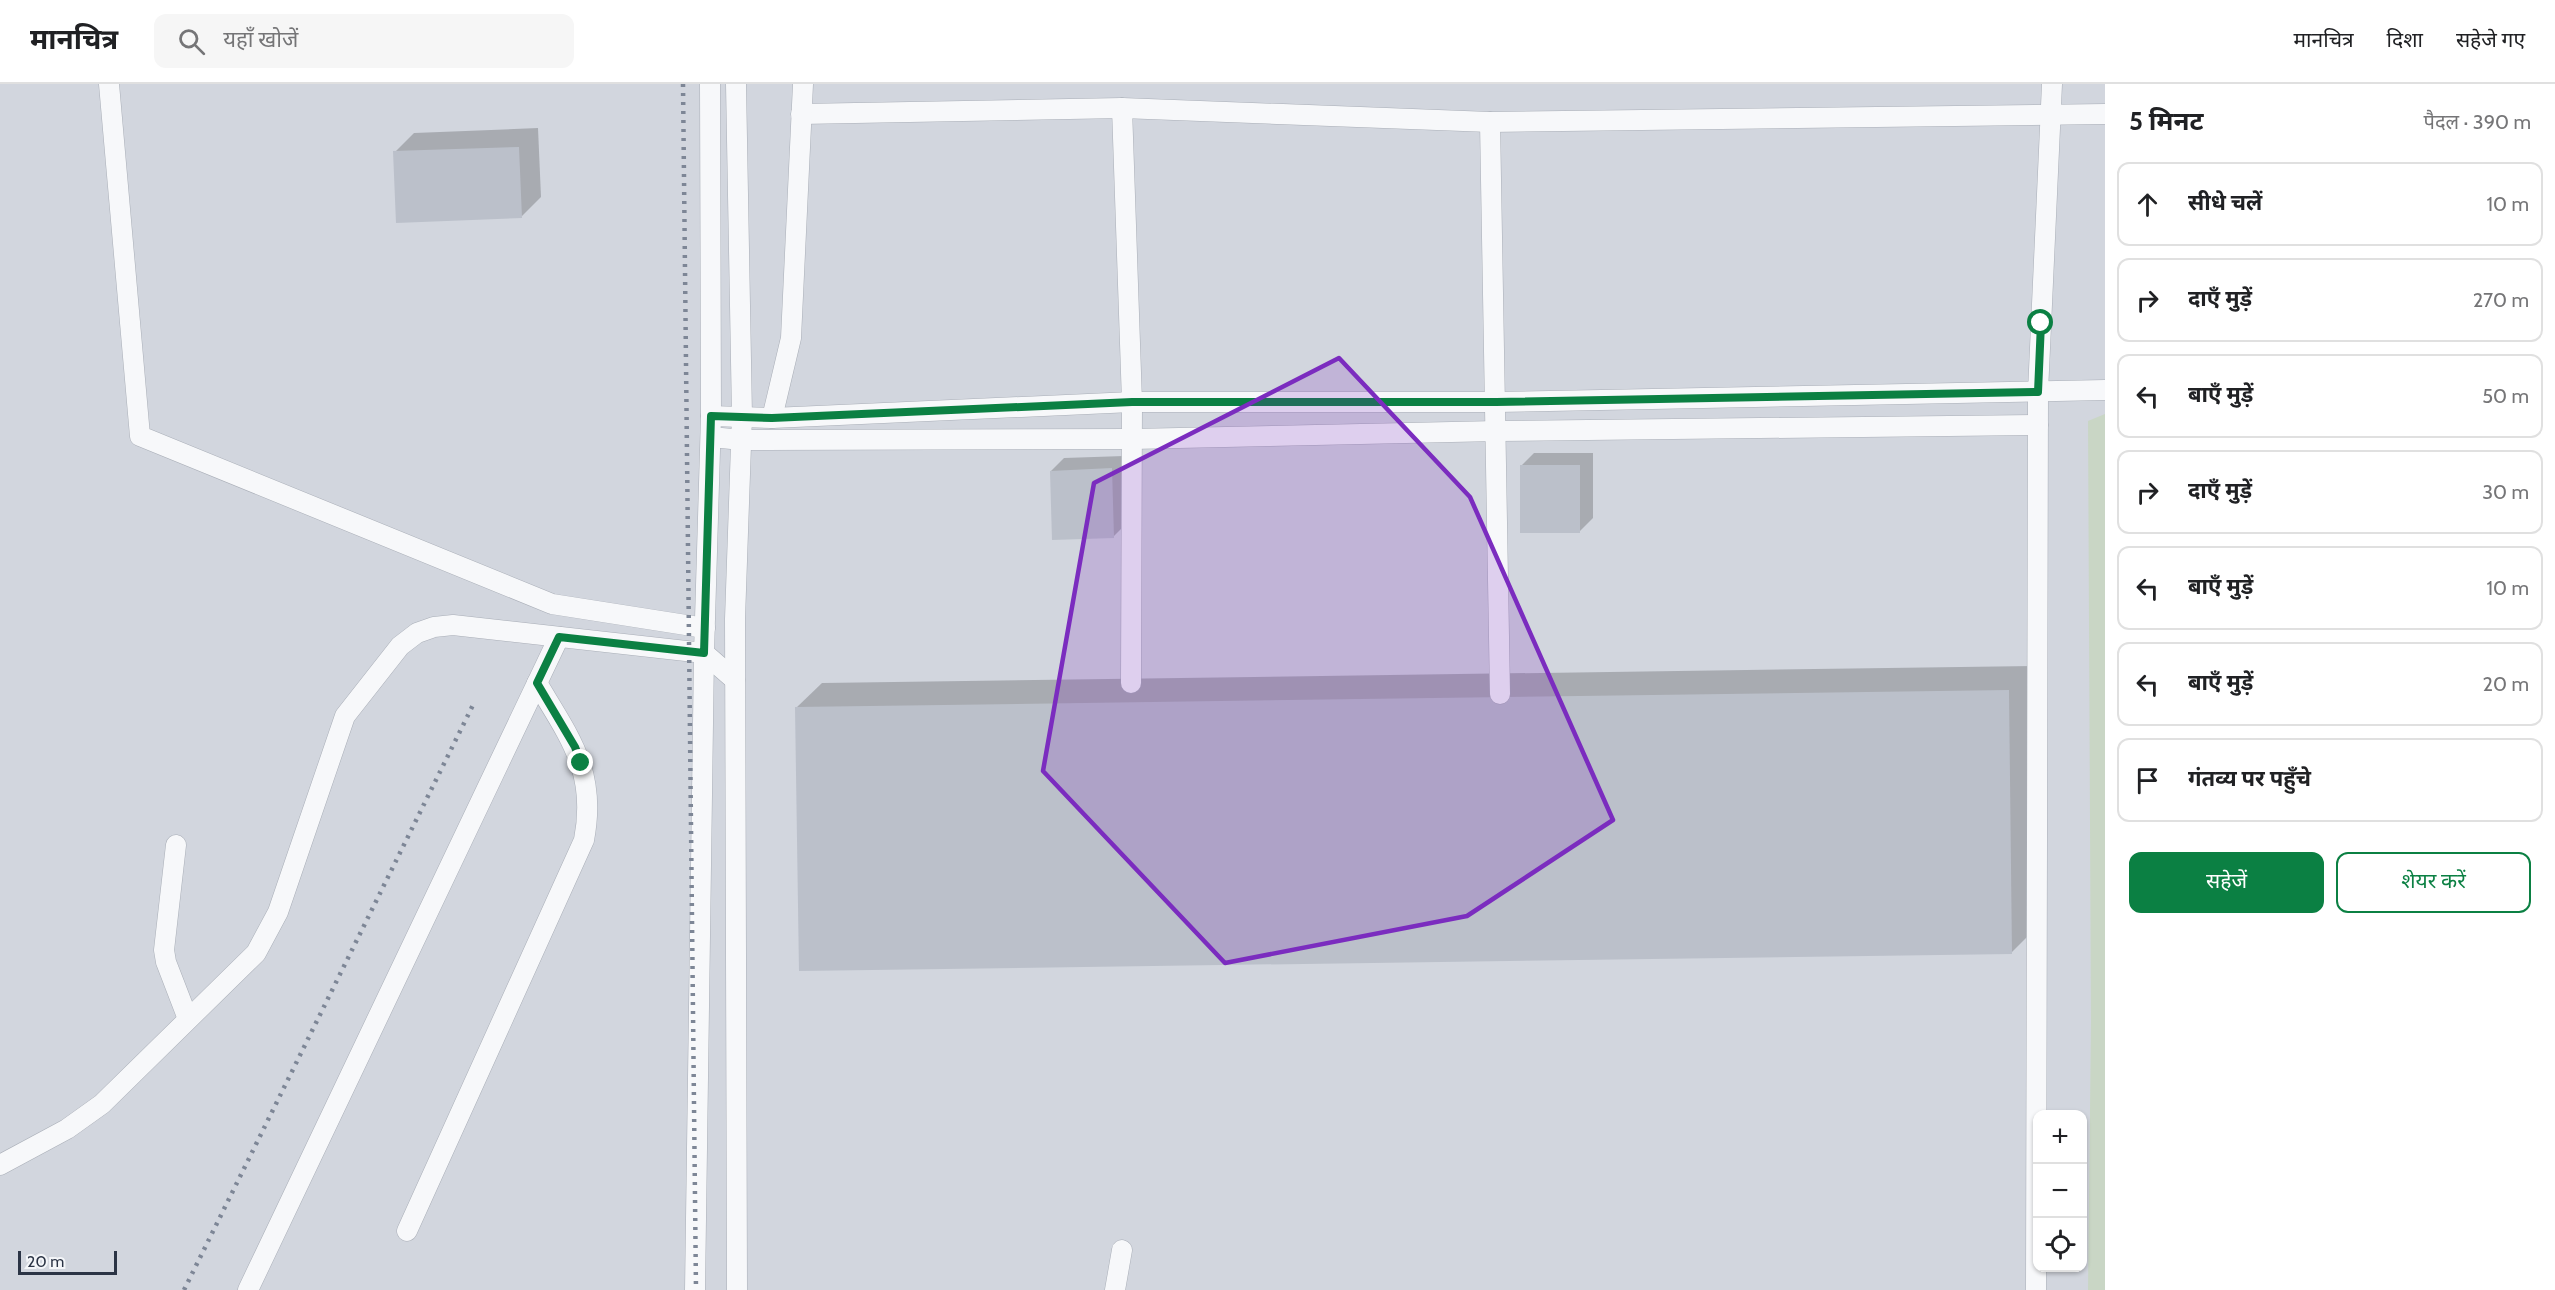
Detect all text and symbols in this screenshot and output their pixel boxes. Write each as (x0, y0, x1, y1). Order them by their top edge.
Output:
search box (154, 14, 574, 68)
text: मानचित्र (30, 22, 118, 56)
icon: search (175, 25, 208, 58)
text: यहाँ खोजें (223, 26, 298, 53)
text: मानचित्र (2294, 27, 2354, 52)
text: दिशा (2387, 27, 2423, 52)
text: सहेजे गए (2456, 27, 2525, 52)
text: 5 मिनट (2129, 105, 2203, 137)
text: पैदल · 390 m (2424, 110, 2531, 134)
icon: ahead (2131, 188, 2164, 221)
text: सीधे चलें (2188, 189, 2262, 216)
text: 10 m (2486, 192, 2529, 216)
icon: right (2131, 284, 2164, 317)
text: दाएँ मुड़ें (2188, 285, 2252, 312)
text: 270 m (2473, 288, 2529, 312)
route start (2027, 309, 2053, 335)
icon: left (2131, 380, 2164, 413)
text: बाएँ मुड़ें (2188, 381, 2253, 408)
text: 50 m (2482, 384, 2529, 408)
icon: right (2131, 476, 2164, 509)
text: दाएँ मुड़ें (2188, 477, 2252, 504)
text: 30 m (2482, 480, 2529, 504)
icon: left (2131, 572, 2164, 605)
text: बाएँ मुड़ें (2188, 573, 2253, 600)
text: 10 m (2486, 576, 2529, 600)
icon: left (2131, 668, 2164, 701)
text: बाएँ मुड़ें (2188, 669, 2253, 696)
text: 20 m (2483, 672, 2529, 696)
route end (567, 749, 593, 775)
icon: arrive (2131, 764, 2164, 797)
text: गंतव्य पर पहुँचे (2188, 765, 2311, 792)
button: सहेजें (2129, 852, 2324, 913)
button: शेयर करें (2336, 852, 2531, 913)
map controls (2033, 1110, 2087, 1272)
button: + (2033, 1110, 2087, 1164)
button: − (2033, 1164, 2087, 1218)
button: locate (2033, 1218, 2087, 1272)
scale bar (18, 1248, 117, 1276)
text: 20 m (27, 1252, 64, 1271)

